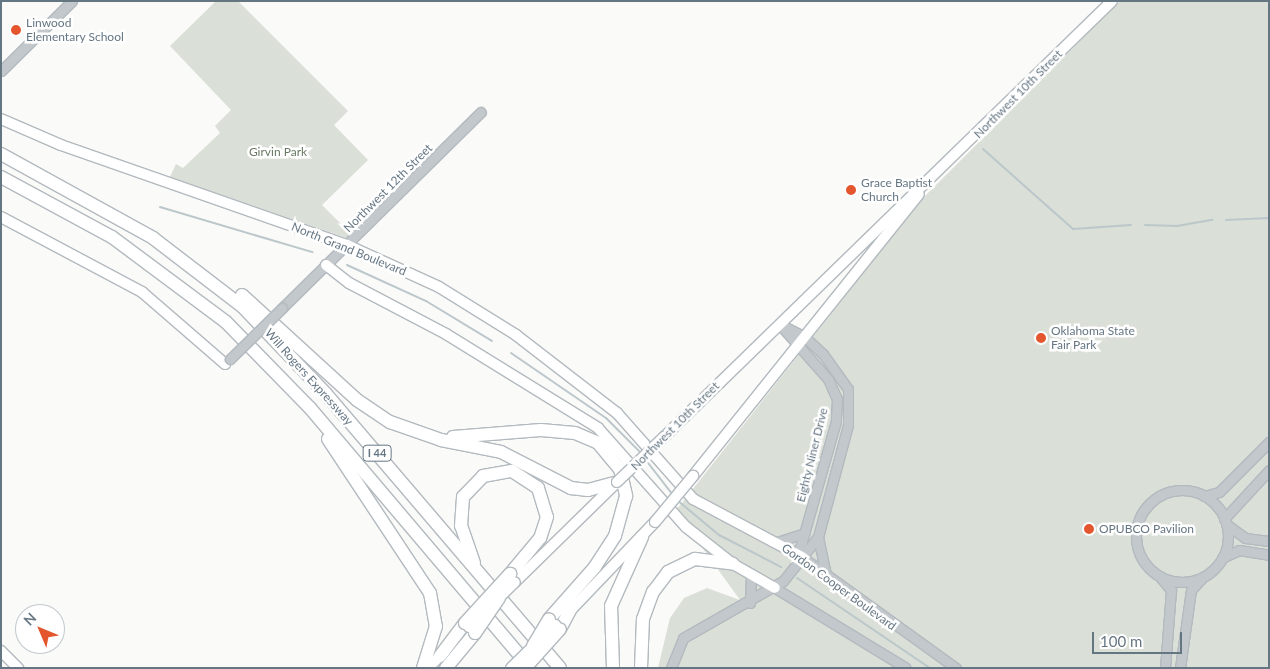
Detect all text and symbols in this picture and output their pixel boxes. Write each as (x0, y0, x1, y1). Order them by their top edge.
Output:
place label: Linwood Elementary School (26, 16, 124, 44)
marker: Linwood Elementary School (10, 24, 22, 36)
street label: Northwest 10th Street (971, 47, 1065, 141)
street label: Northwest 12th Street (341, 141, 435, 235)
park label: Girvin Park (249, 145, 307, 159)
place label: Grace Baptist Church (861, 176, 932, 204)
marker: Grace Baptist Church (845, 184, 857, 196)
street label: North Grand Boulevard (289, 219, 409, 279)
place label: Oklahoma State Fair Park (1051, 324, 1135, 352)
street label: Will Rogers Expressway (262, 326, 356, 428)
marker: Oklahoma State Fair Park (1035, 332, 1047, 344)
street label: Northwest 10th Street (628, 379, 722, 473)
street label: Eighty Niner Drive (793, 406, 831, 504)
road number: I 44 (362, 444, 392, 462)
place label: OPUBCO Pavilion (1099, 522, 1194, 536)
marker: OPUBCO Pavilion (1083, 523, 1095, 535)
street label: Gordon Cooper Boulevard (779, 541, 899, 633)
north arrow (15, 604, 65, 654)
text: N (20, 609, 40, 629)
scale bar (1095, 622, 1185, 654)
text: 100 m (1100, 632, 1142, 650)

